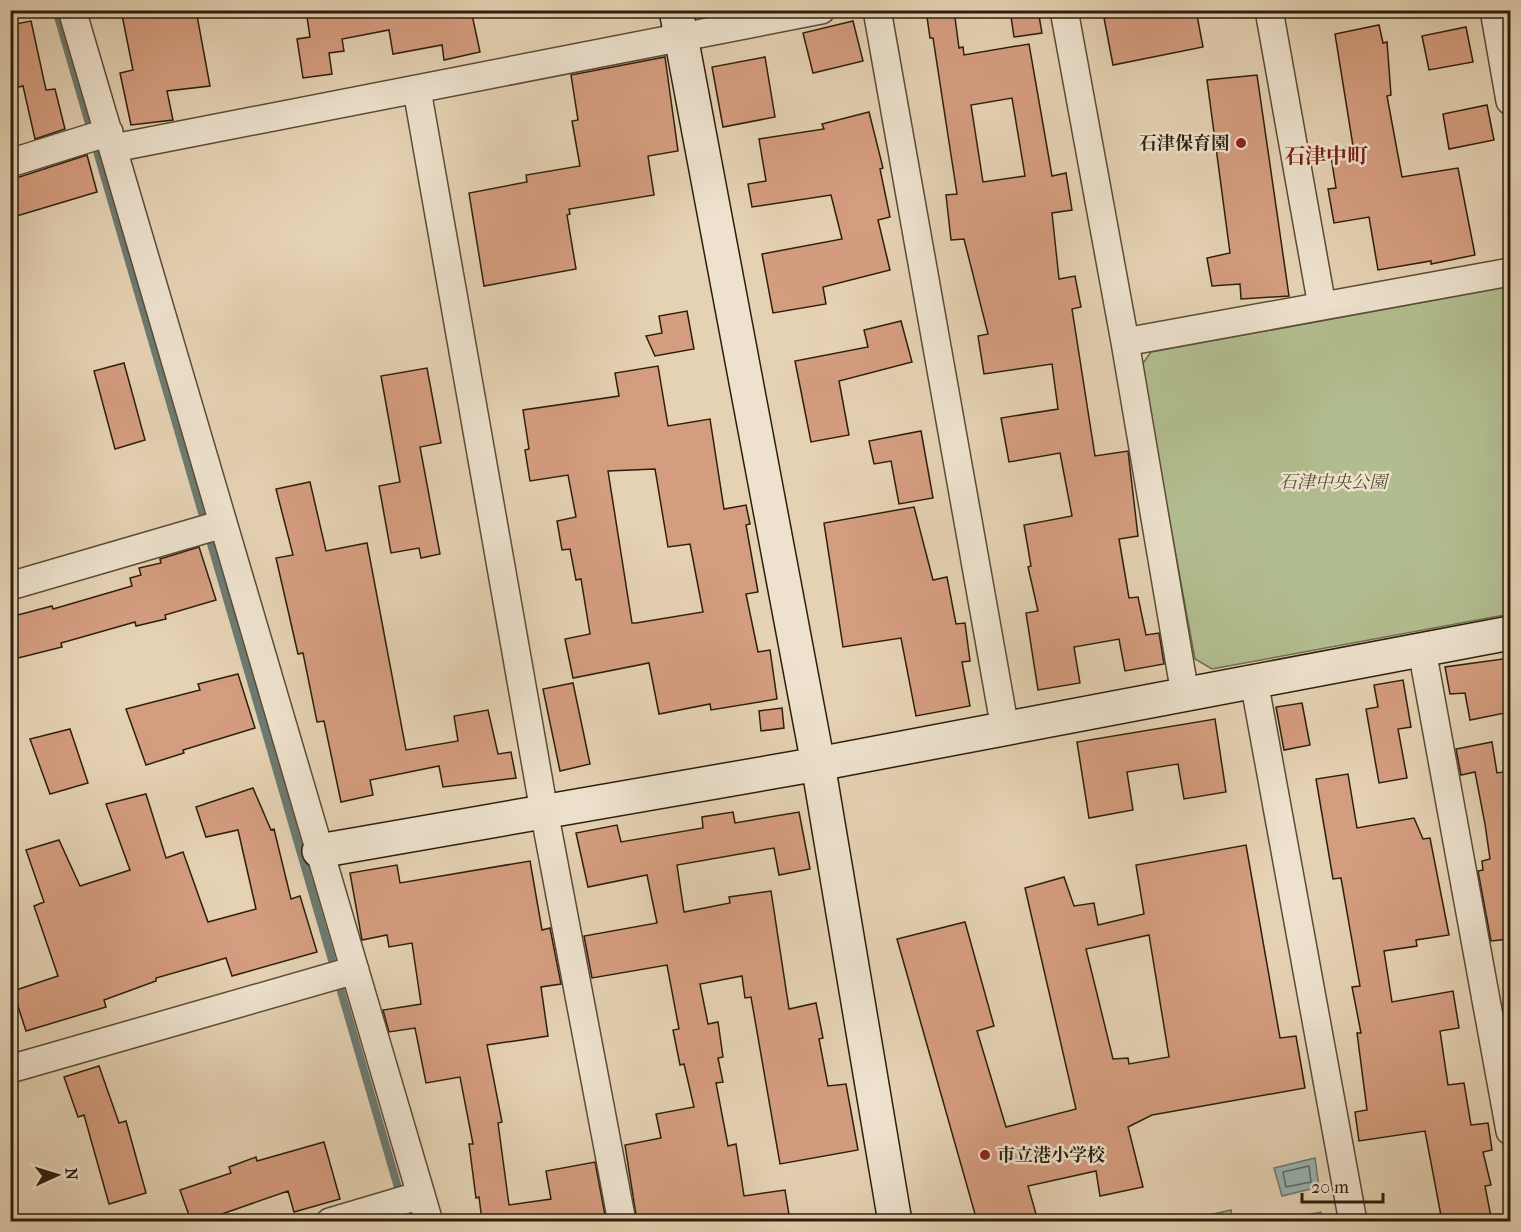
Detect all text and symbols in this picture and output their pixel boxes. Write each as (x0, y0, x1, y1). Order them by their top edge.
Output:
place label: 石津保育園 (1139, 133, 1229, 154)
marker: 石津保育園 (1234, 136, 1248, 150)
district label: 石津中町 (1284, 144, 1368, 168)
park label: 石津中央公園 (1279, 472, 1390, 493)
north arrow (27, 1145, 87, 1205)
place label: 市立港小学校 (997, 1145, 1105, 1166)
marker: 市立港小学校 (978, 1148, 992, 1162)
scale bar (1302, 1166, 1383, 1204)
text: N (62, 1167, 81, 1182)
text: 20 m (1311, 1177, 1349, 1198)

